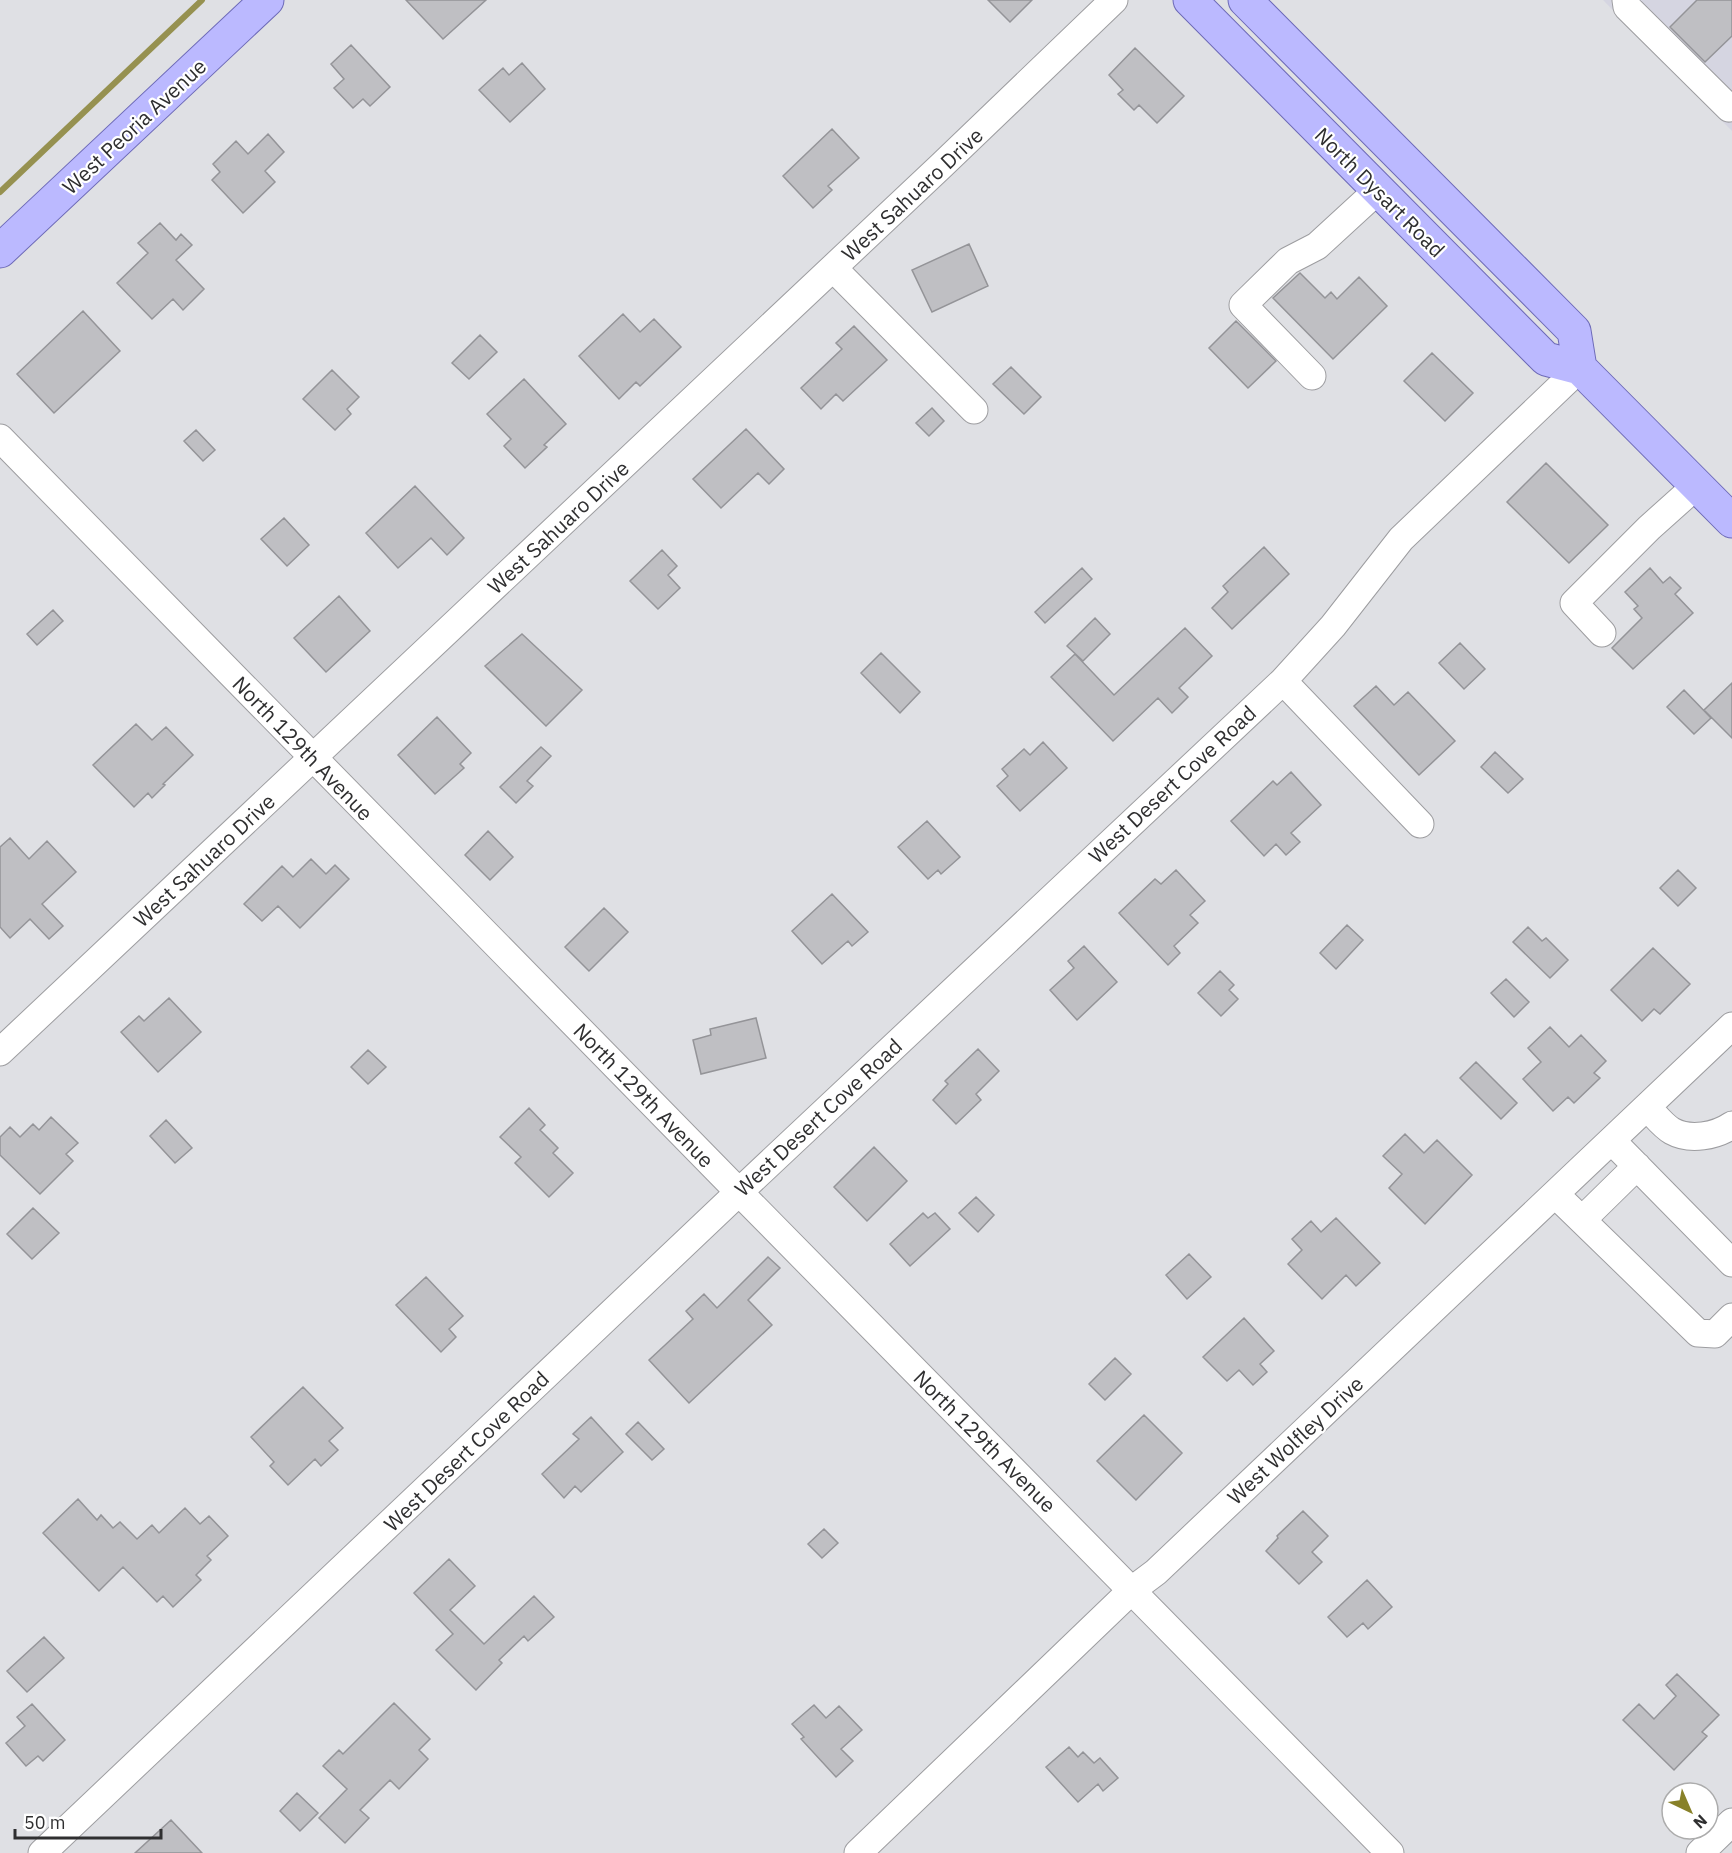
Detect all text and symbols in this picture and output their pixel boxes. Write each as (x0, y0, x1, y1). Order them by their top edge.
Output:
street label: West Peoria Avenue (56, 52, 212, 200)
street label: West Sahuaro Drive (835, 121, 989, 267)
street label: North Dysart Road (1309, 121, 1451, 263)
street label: West Sahuaro Drive (481, 454, 635, 600)
street label: North 129th Avenue (227, 670, 379, 826)
street label: West Desert Cove Road (1082, 699, 1262, 869)
street label: West Sahuaro Drive (127, 787, 281, 933)
street label: North 129th Avenue (568, 1017, 720, 1173)
street label: West Desert Cove Road (728, 1032, 908, 1202)
street label: North 129th Avenue (908, 1364, 1062, 1518)
street label: West Desert Cove Road (377, 1365, 555, 1537)
street label: West Wolfley Drive (1221, 1370, 1369, 1510)
north arrow (1660, 1781, 1720, 1841)
scale bar (15, 1802, 160, 1840)
text: 50 m (24, 1811, 66, 1834)
text: N (1689, 1811, 1712, 1833)

